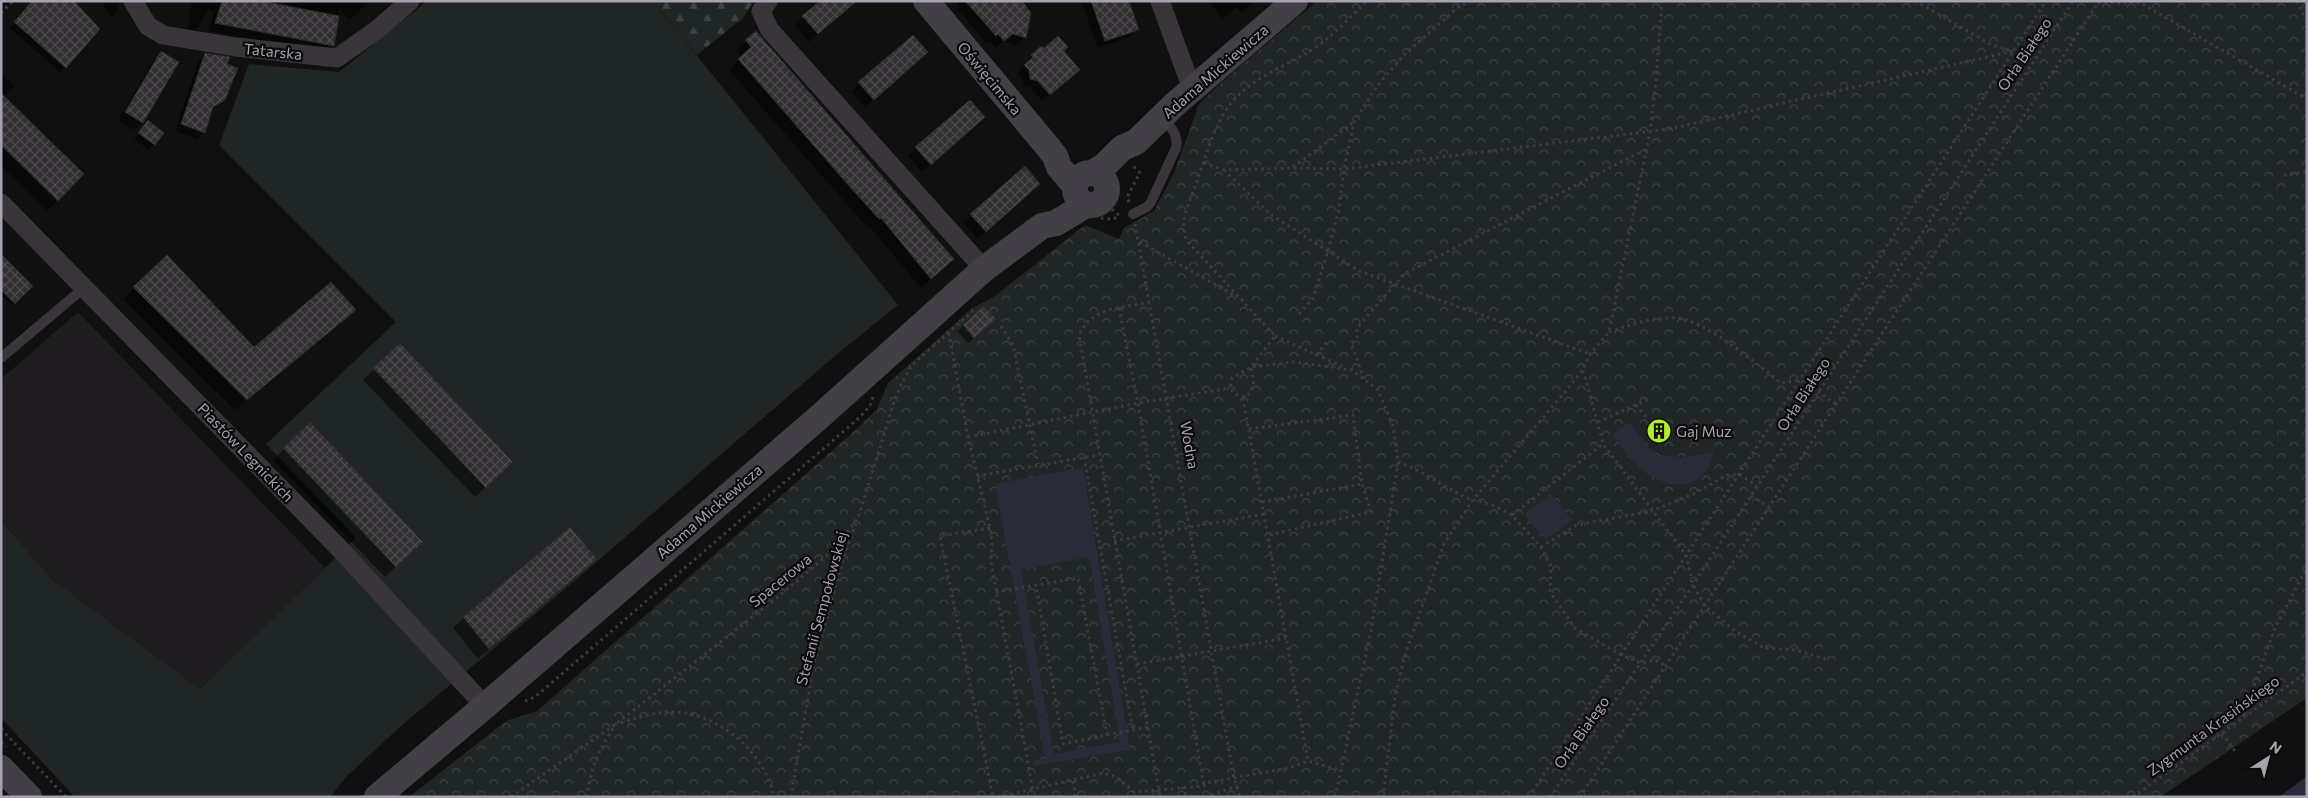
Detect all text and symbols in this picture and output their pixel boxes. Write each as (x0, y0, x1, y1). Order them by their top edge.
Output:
street label: Orła Białego (1993, 14, 2055, 94)
street label: Adama Mickiewicza (1158, 20, 1272, 122)
street label: Oświęcimska (954, 38, 1026, 118)
street label: Tatarska (243, 39, 303, 63)
street label: Orła Białego (1773, 354, 1834, 434)
street label: Piastów Legnickich (194, 399, 298, 505)
building icon: Gaj Muz (1646, 418, 1672, 444)
street label: Wodna (1177, 420, 1203, 470)
place label: Gaj Muz (1676, 422, 1732, 440)
street label: Adama Mickiewicza (652, 460, 766, 562)
street label: Stefanii Sempołowskiej (792, 529, 850, 687)
street label: Spacerowa (745, 549, 815, 611)
street label: Zygmunta Krasińskiego (2143, 671, 2283, 779)
street label: Orła Białego (1549, 692, 1613, 772)
north arrow (2243, 733, 2293, 783)
text: N (2267, 737, 2285, 757)

